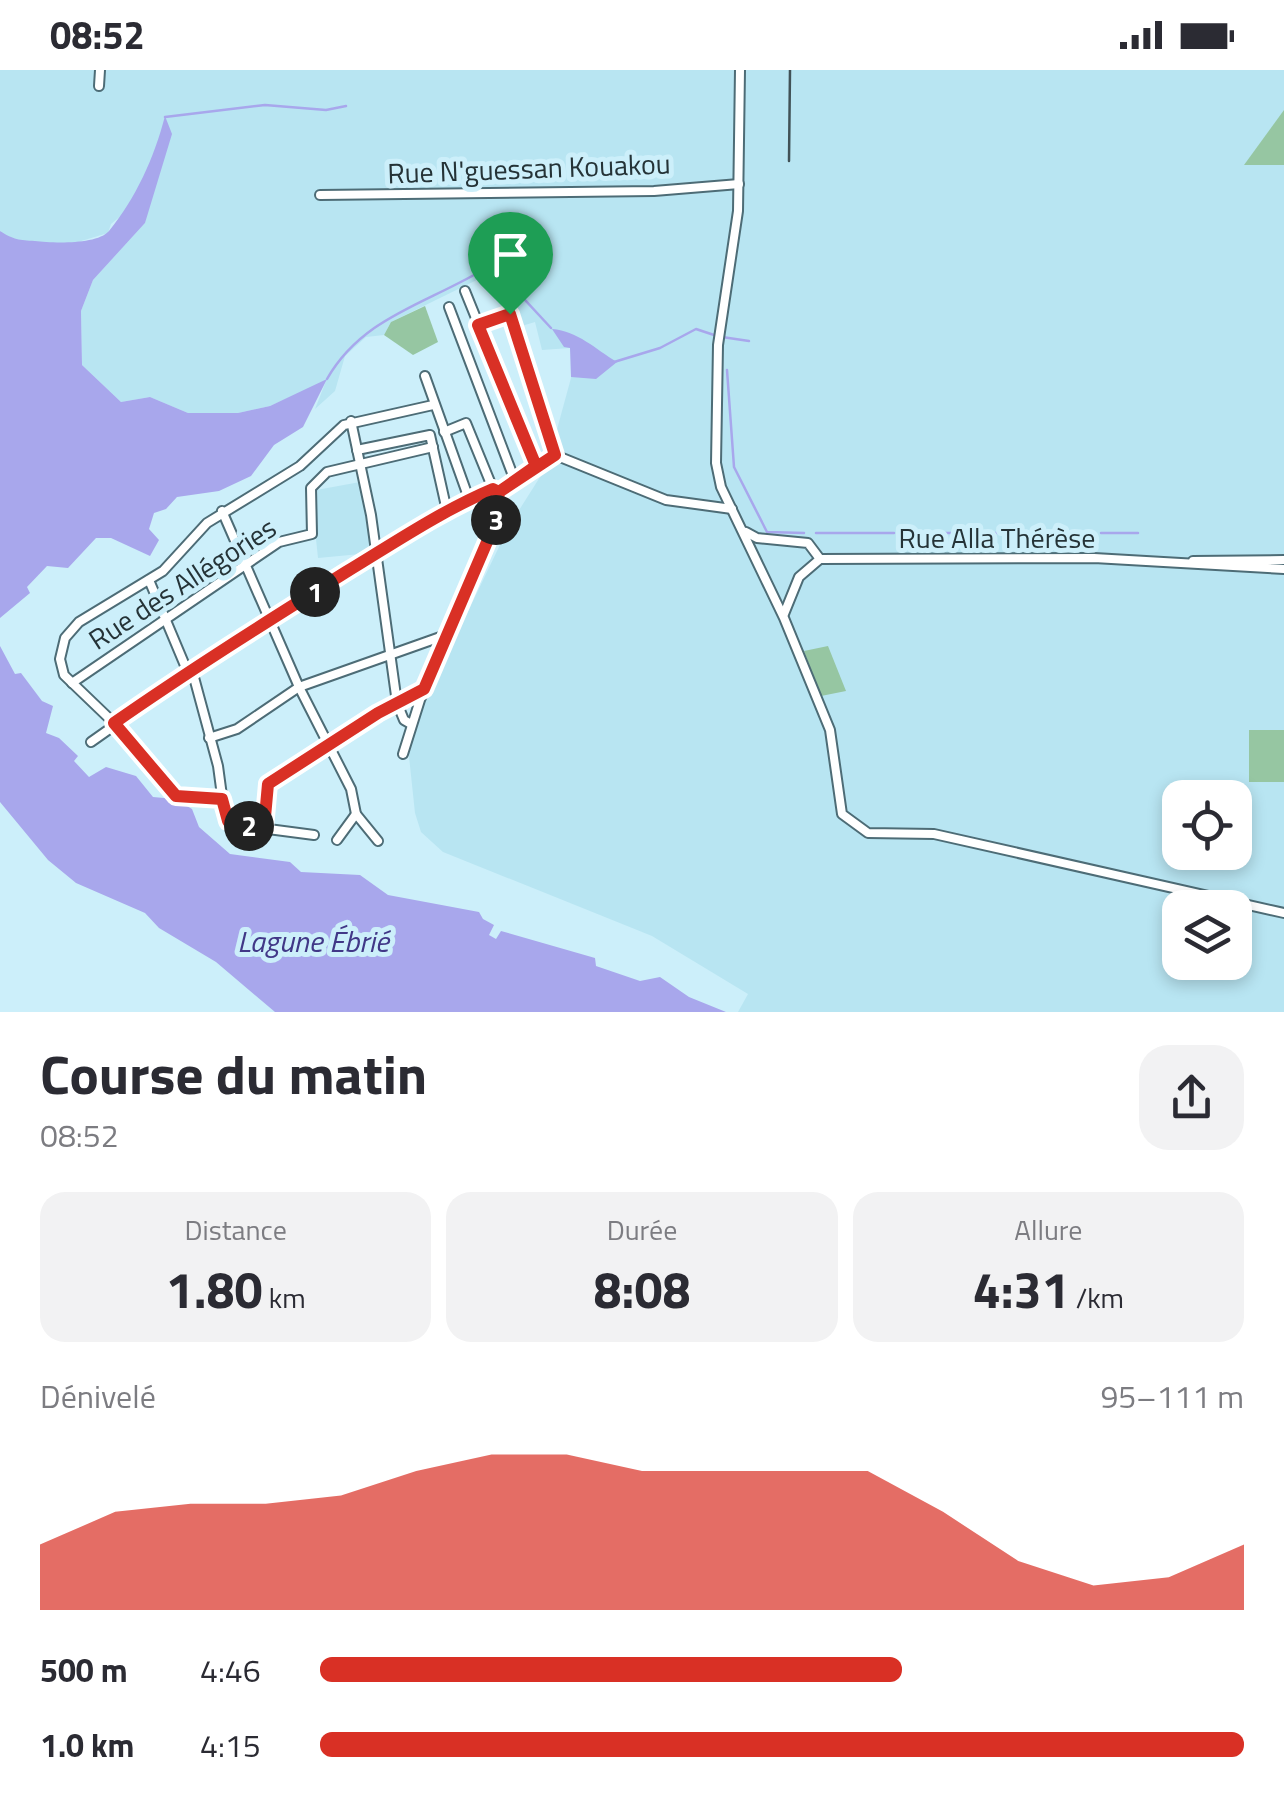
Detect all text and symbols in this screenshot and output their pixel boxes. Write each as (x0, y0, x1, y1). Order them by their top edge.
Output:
text: 08:52 (50, 6, 145, 64)
street label: Rue N'guessan Kouakou (387, 142, 671, 194)
pin (468, 212, 553, 315)
icon: arrive (483, 227, 538, 282)
pin: 3 (471, 495, 521, 545)
text: 3 (488, 498, 504, 541)
street label: Rue des Allégories (80, 506, 284, 660)
street label: Rue Alla Thérèse (899, 516, 1095, 559)
pin: 1 (290, 567, 340, 617)
text: 1 (307, 570, 323, 613)
map controls (1162, 780, 1252, 980)
button: locate (1162, 780, 1252, 870)
pin: 2 (224, 801, 274, 851)
text: 2 (241, 804, 257, 847)
button: layers (1162, 890, 1252, 980)
water label: Lagune Ébrié (237, 918, 391, 964)
text: Course du matin (40, 1032, 427, 1115)
button: share (1139, 1045, 1244, 1150)
text: 08:52 (40, 1111, 119, 1159)
text: Distance (185, 1208, 287, 1251)
text: Durée (607, 1208, 677, 1251)
text: Allure (1014, 1208, 1082, 1251)
text: 1.80 (166, 1251, 263, 1327)
text: 8:08 (594, 1251, 690, 1327)
text: 4:31 (973, 1251, 1069, 1327)
text: km (263, 1276, 306, 1319)
text: /km (1069, 1276, 1124, 1319)
text: Dénivelé (40, 1372, 156, 1420)
text: 95–111 m (1100, 1372, 1244, 1420)
text: 500 m (40, 1646, 128, 1694)
text: 4:46 (200, 1646, 261, 1694)
text: 1.0 km (40, 1721, 134, 1769)
text: 4:15 (200, 1721, 261, 1769)

